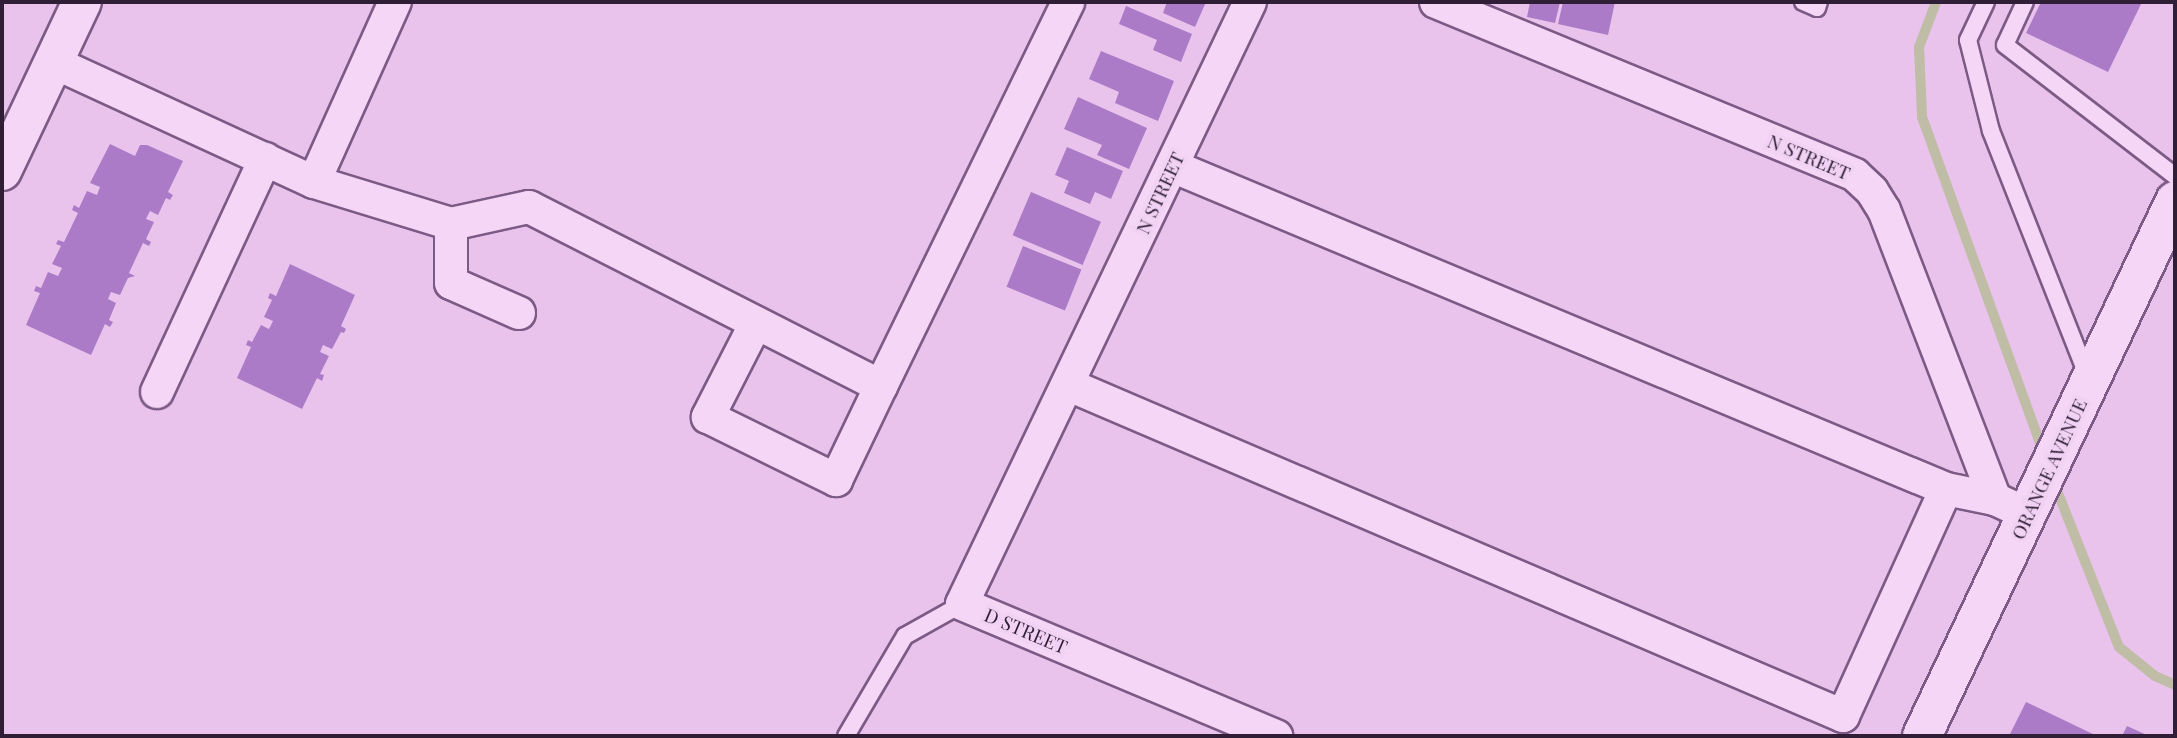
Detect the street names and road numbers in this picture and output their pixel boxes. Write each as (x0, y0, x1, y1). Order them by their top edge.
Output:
street label: N STREET (1764, 129, 1854, 185)
street label: N STREET (1131, 149, 1189, 237)
street label: ORANGE AVENUE (2006, 395, 2092, 543)
street label: D STREET (981, 603, 1071, 659)

